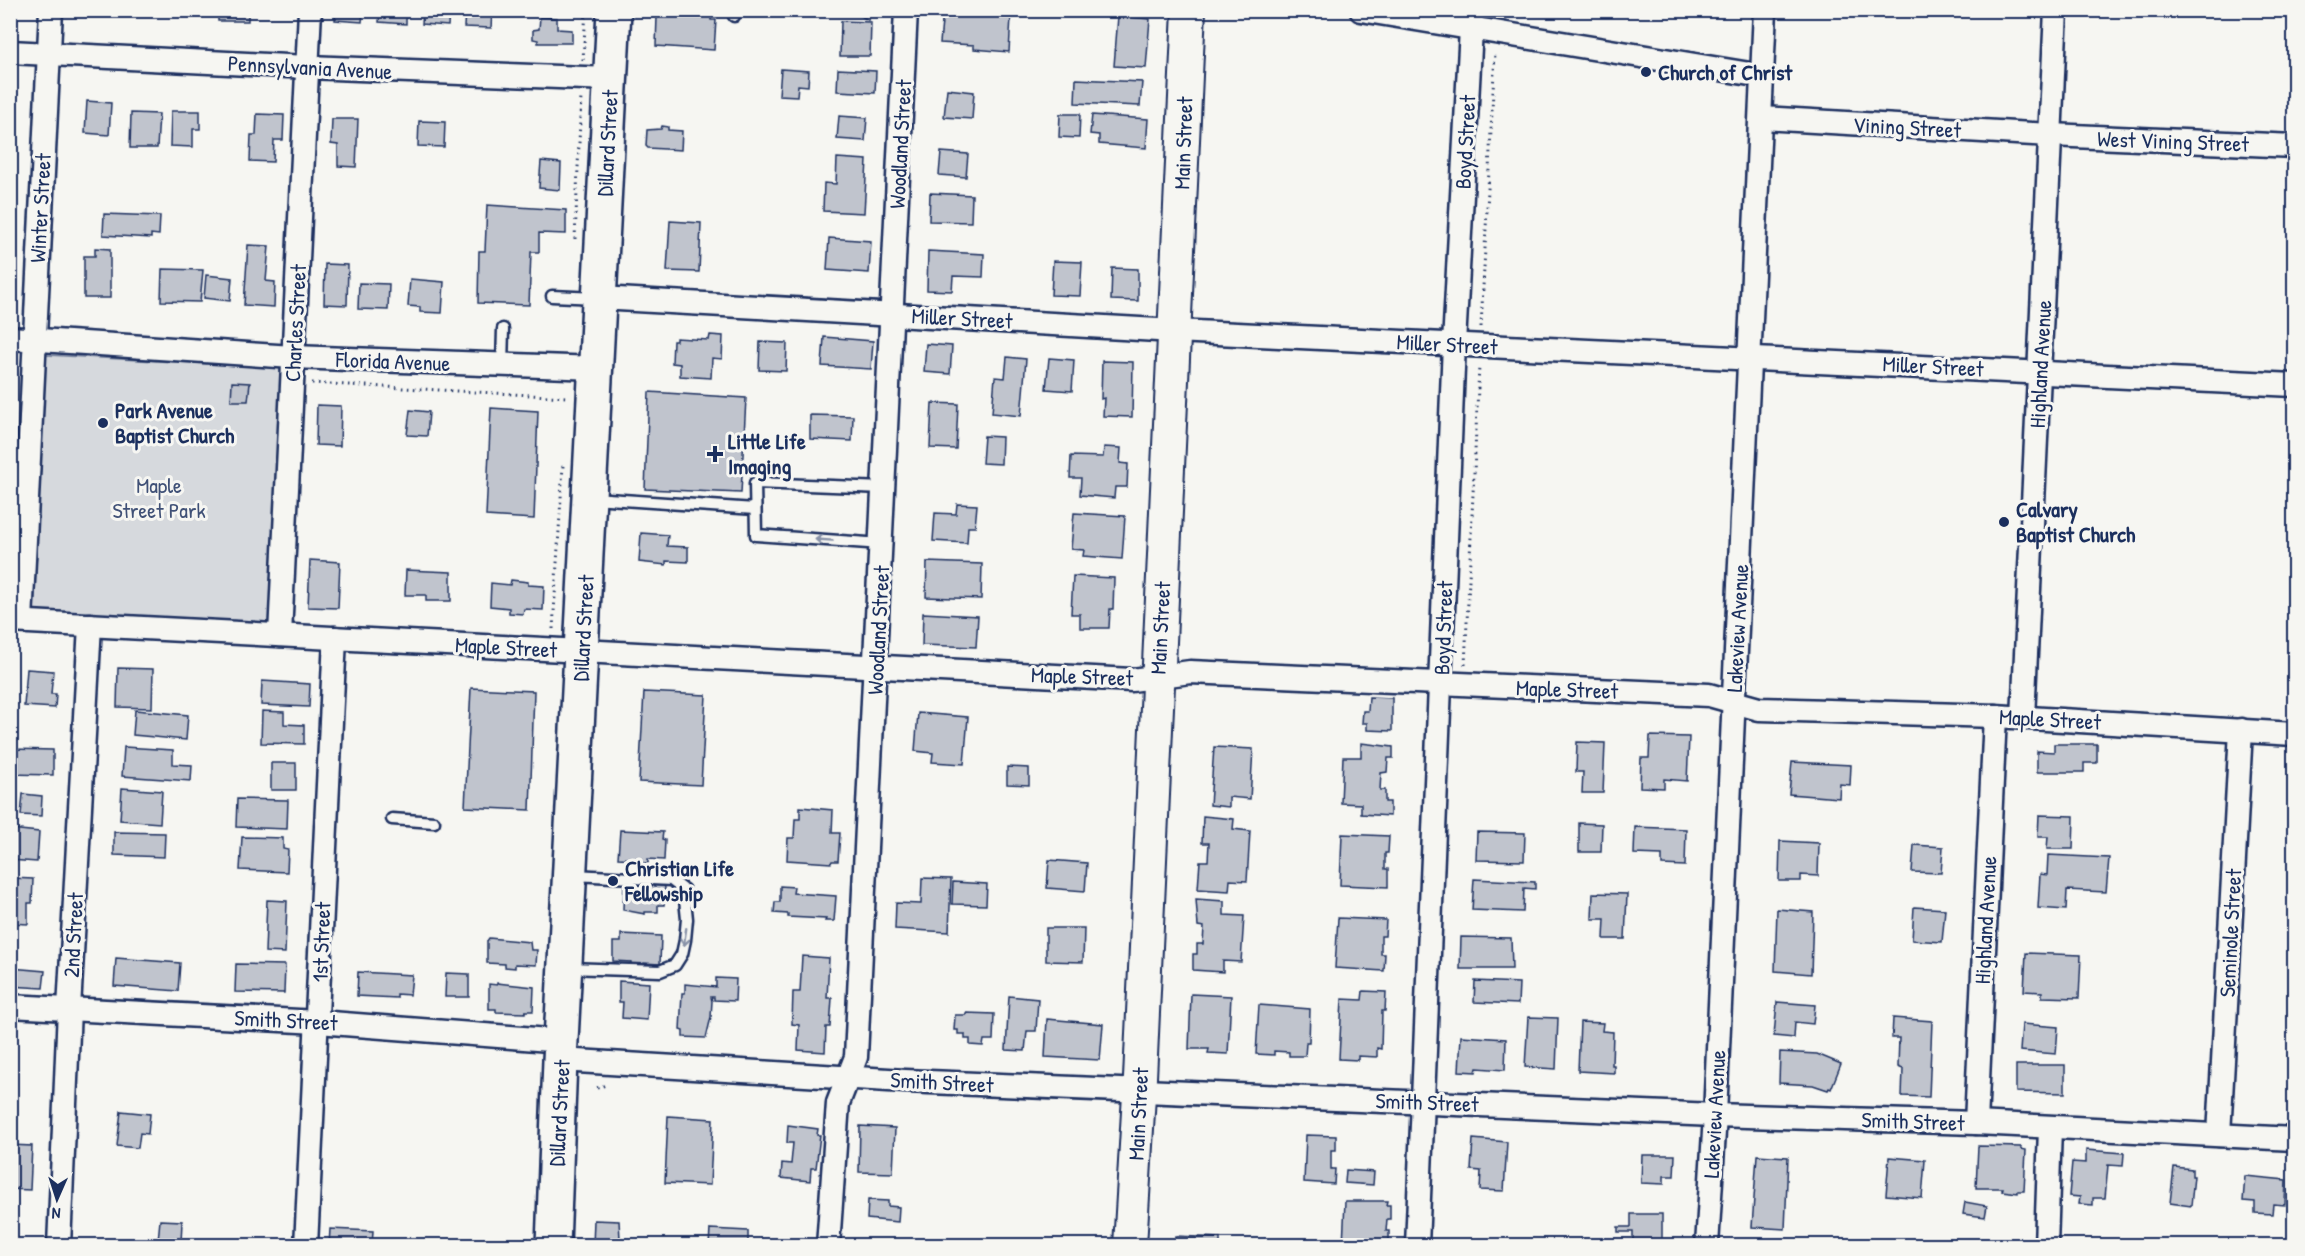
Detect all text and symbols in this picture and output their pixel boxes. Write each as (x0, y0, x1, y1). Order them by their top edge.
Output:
street label: Pennsylvania Avenue (227, 48, 393, 86)
place label: Church of Christ (1658, 57, 1793, 87)
marker: Church of Christ (1639, 65, 1653, 79)
street label: Woodland Street (882, 78, 918, 209)
street label: Dillard Street (589, 88, 625, 197)
street label: Boyd Street (1448, 94, 1482, 190)
street label: Main Street (1166, 96, 1200, 190)
street label: Vining Street (1852, 109, 1962, 145)
street label: West Vining Street (2097, 123, 2250, 159)
street label: Winter Street (22, 152, 58, 263)
street label: Charles Street (277, 263, 313, 383)
street label: Highland Avenue (2022, 299, 2058, 429)
street label: Miller Street (911, 300, 1014, 336)
street label: Miller Street (1396, 326, 1499, 362)
street label: Florida Avenue (334, 344, 451, 378)
street label: Miller Street (1882, 348, 1985, 384)
place label: Park Avenue Baptist Church (115, 395, 235, 451)
marker: Park Avenue Baptist Church (96, 416, 110, 430)
place label: Little Life Imaging (728, 426, 806, 482)
marker: Little Life Imaging (706, 445, 724, 463)
park label: Maple Street Park (112, 470, 206, 525)
place label: Calvary Baptist Church (2016, 494, 2136, 550)
marker: Calvary Baptist Church (1997, 515, 2011, 529)
one-way arrow (814, 534, 834, 545)
street label: Lakeview Avenue (1719, 563, 1755, 693)
street label: Woodland Street (860, 564, 896, 695)
street label: Dillard Street (565, 573, 601, 682)
street label: Main Street (1143, 580, 1177, 675)
street label: Boyd Street (1426, 580, 1460, 676)
street label: Maple Street (454, 629, 558, 665)
street label: Maple Street (1030, 659, 1134, 693)
street label: Maple Street (1515, 672, 1619, 706)
street label: Maple Street (1998, 701, 2102, 737)
place label: Christian Life Fellowship (624, 853, 734, 909)
street label: Highland Avenue (1967, 855, 2003, 985)
street label: Seminole Street (2212, 868, 2248, 998)
marker: Christian Life Fellowship (606, 874, 620, 888)
street label: 2nd Street (56, 891, 90, 978)
street label: 1st Street (305, 901, 337, 983)
one-way arrow (679, 926, 690, 946)
street label: Smith Street (234, 1002, 339, 1038)
street label: Lakeview Avenue (1696, 1049, 1732, 1179)
street label: Dillard Street (541, 1058, 577, 1167)
street label: Smith Street (890, 1064, 995, 1100)
street label: Main Street (1121, 1066, 1155, 1161)
street label: Smith Street (1375, 1085, 1479, 1119)
street label: Smith Street (1861, 1104, 1965, 1138)
north arrow (27, 1169, 87, 1229)
text: N (51, 1203, 61, 1225)

